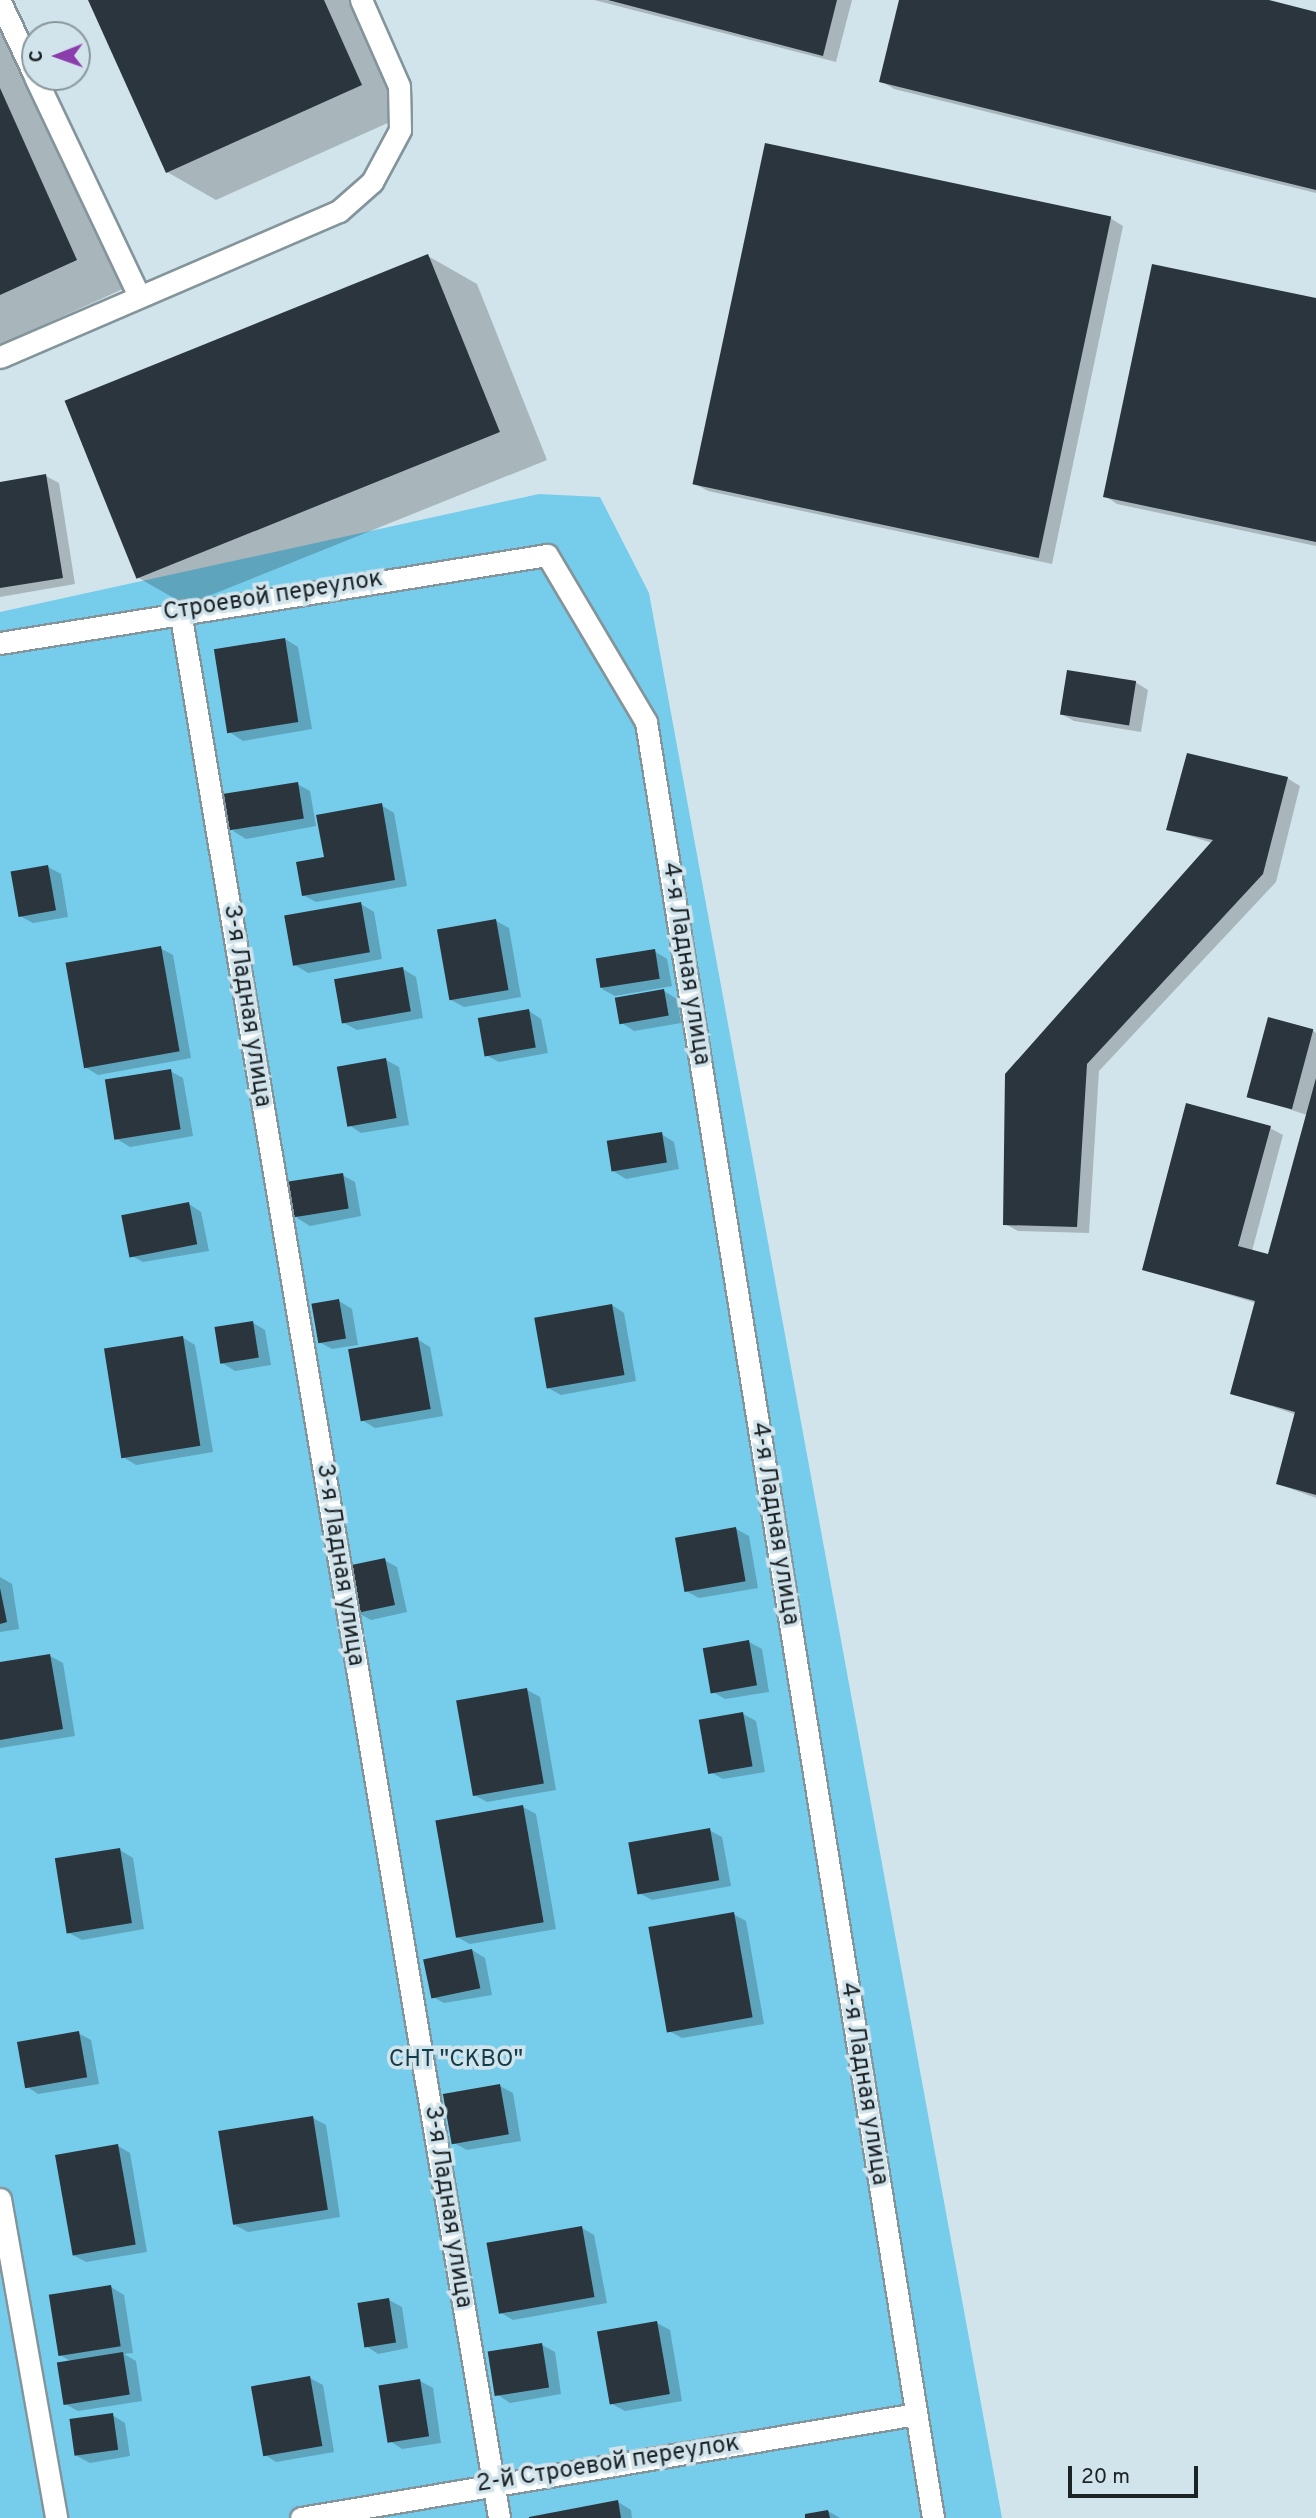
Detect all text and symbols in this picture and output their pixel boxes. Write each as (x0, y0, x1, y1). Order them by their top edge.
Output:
north arrow (21, 21, 91, 91)
text: С (25, 50, 49, 63)
street label: Строевой переулок (161, 565, 385, 629)
street label: 4-я Ладная улица (655, 860, 715, 1068)
street label: 3-я Ладная улица (216, 903, 276, 1109)
street label: 4-я Ладная улица (744, 1420, 804, 1628)
street label: 3-я Ладная улица (309, 1462, 369, 1668)
street label: 4-я Ладная улица (833, 1980, 893, 2188)
park label: СНТ "СКВО" (388, 2047, 524, 2075)
street label: 3-я Ладная улица (417, 2104, 477, 2310)
street label: 2-й Строевой переулок (475, 2430, 741, 2500)
scale bar (1071, 2452, 1200, 2496)
text: 20 m (1081, 2464, 1130, 2491)

